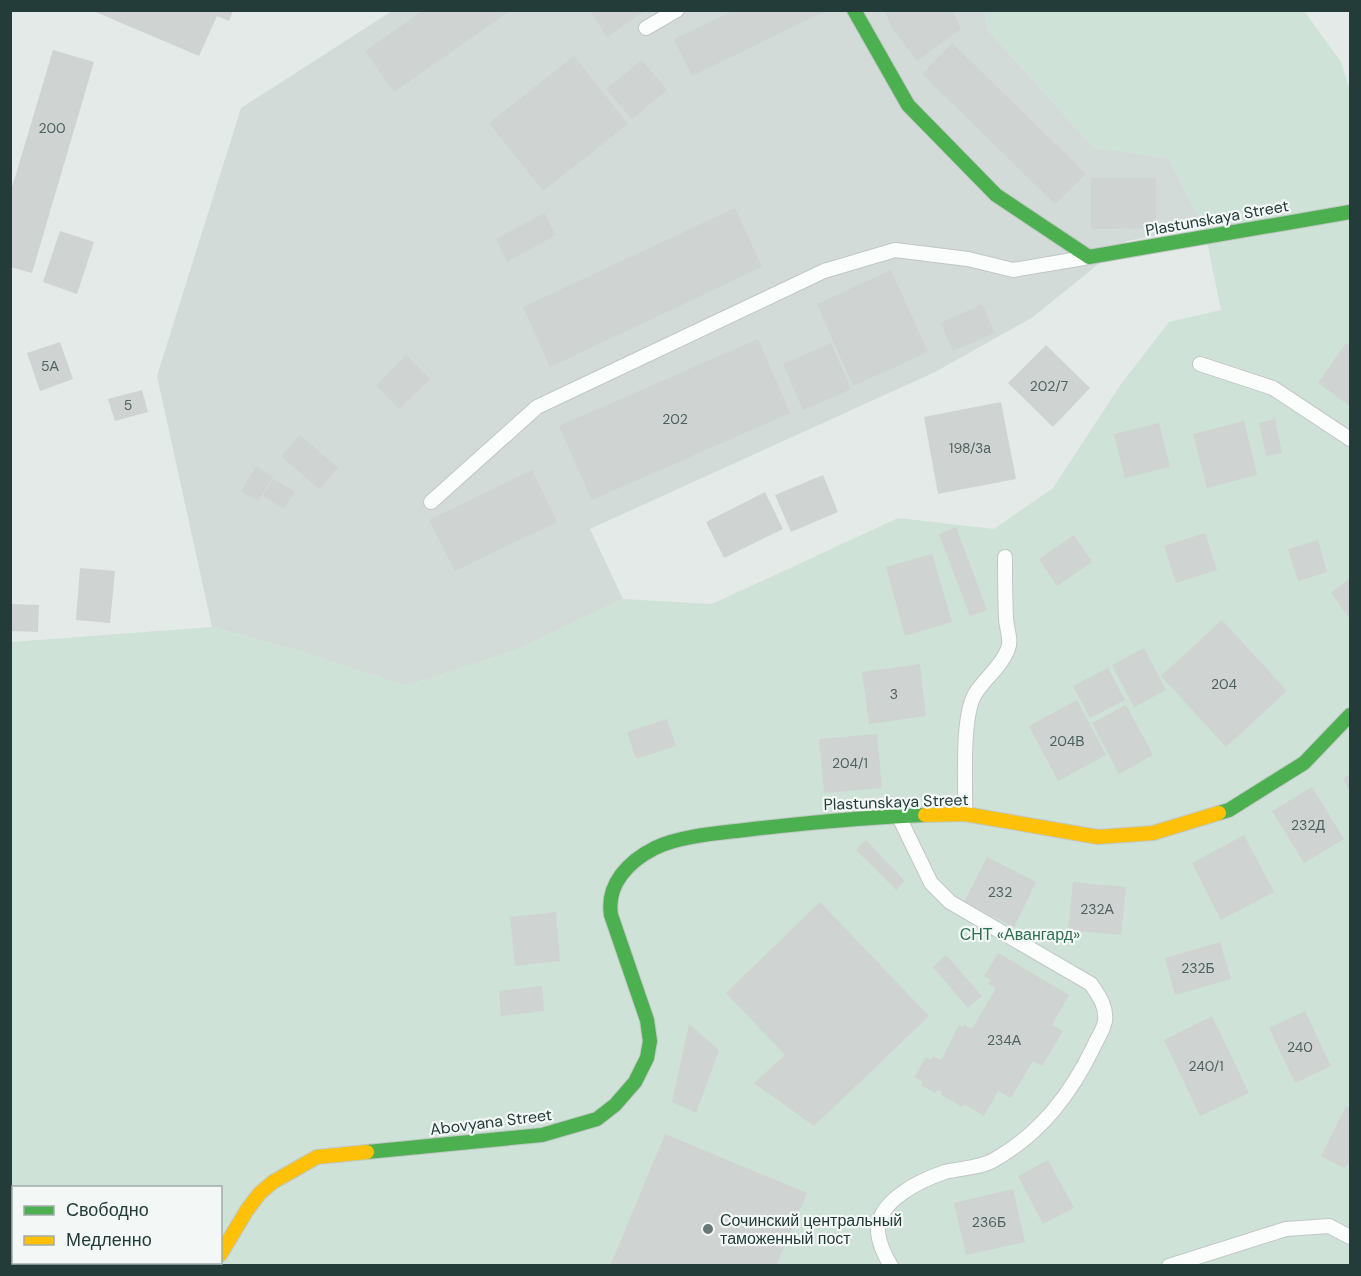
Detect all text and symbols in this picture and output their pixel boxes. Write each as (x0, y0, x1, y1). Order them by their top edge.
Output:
house number: 200 (38, 119, 66, 137)
street label: Plastunskaya Street (1144, 195, 1290, 241)
house number: 5А (41, 357, 60, 375)
house number: 202/7 (1030, 377, 1068, 395)
house number: 5 (124, 396, 132, 414)
house number: 202 (662, 410, 688, 428)
house number: 198/3а (949, 439, 991, 457)
house number: 204 (1211, 675, 1237, 693)
house number: 3 (890, 685, 898, 703)
house number: 204В (1049, 732, 1085, 750)
house number: 204/1 (832, 754, 868, 772)
street label: Plastunskaya Street (823, 789, 969, 815)
house number: 232Д (1291, 816, 1325, 834)
house number: 232 (988, 883, 1012, 901)
house number: 232А (1080, 900, 1115, 918)
park label: СНТ «Авангард» (960, 924, 1080, 945)
house number: 232Б (1181, 959, 1215, 977)
house number: 234А (987, 1031, 1022, 1049)
house number: 240 (1287, 1038, 1313, 1056)
house number: 240/1 (1188, 1057, 1224, 1075)
street label: Abovyana Street (429, 1104, 553, 1140)
legend (12, 1186, 222, 1264)
text: Свободно (66, 1198, 149, 1222)
place label: Сочинский центральный таможенный пост (720, 1210, 902, 1249)
house number: 236Б (972, 1213, 1006, 1231)
marker: Сочинский центральный таможенный пост (701, 1222, 715, 1236)
text: Медленно (66, 1228, 152, 1252)

